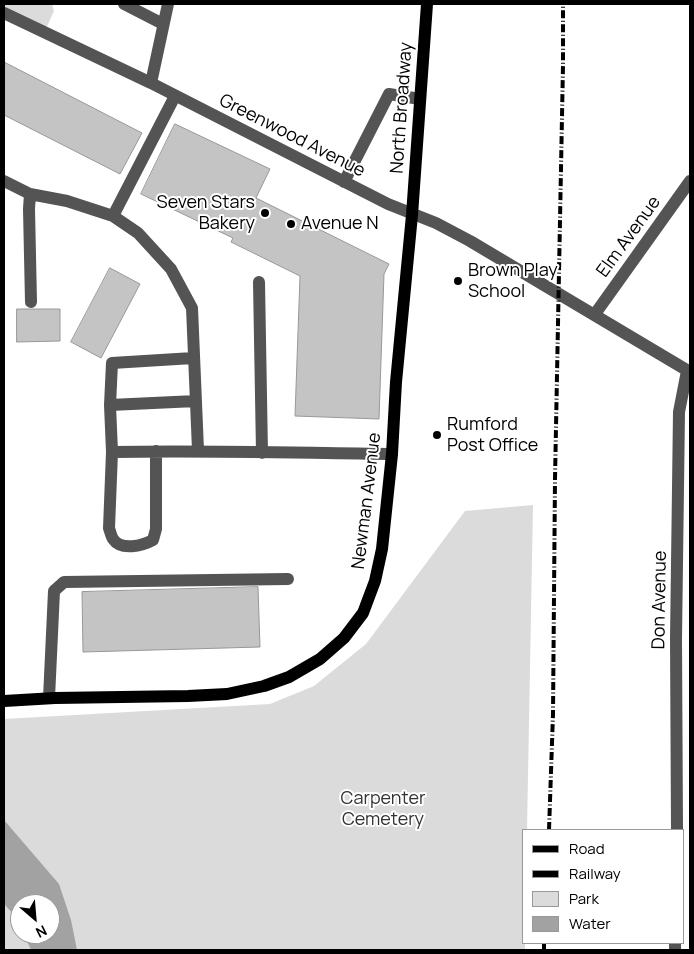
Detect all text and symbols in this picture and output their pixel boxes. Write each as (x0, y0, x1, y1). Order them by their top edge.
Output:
street label: North Broadway (387, 41, 417, 175)
street label: Greenwood Avenue (215, 90, 369, 182)
place label: Seven Stars Bakery (157, 192, 255, 234)
street label: Elm Avenue (592, 192, 666, 282)
marker: Seven Stars Bakery (259, 207, 271, 219)
place label: Avenue N (301, 213, 379, 235)
marker: Avenue N (285, 218, 297, 230)
place label: Brown Play School (468, 260, 558, 302)
marker: Brown Play School (452, 275, 464, 287)
place label: Rumford Post Office (447, 414, 538, 456)
marker: Rumford Post Office (431, 429, 443, 441)
street label: Newman Avenue (348, 431, 386, 571)
street label: Don Avenue (648, 550, 672, 650)
park label: Carpenter Cemetery (341, 788, 425, 831)
legend (522, 829, 684, 944)
text: Road (569, 838, 605, 859)
text: Railway (569, 863, 621, 884)
text: Park (569, 888, 599, 909)
north arrow (10, 894, 60, 944)
text: Water (569, 913, 611, 934)
text: N (33, 921, 50, 943)

